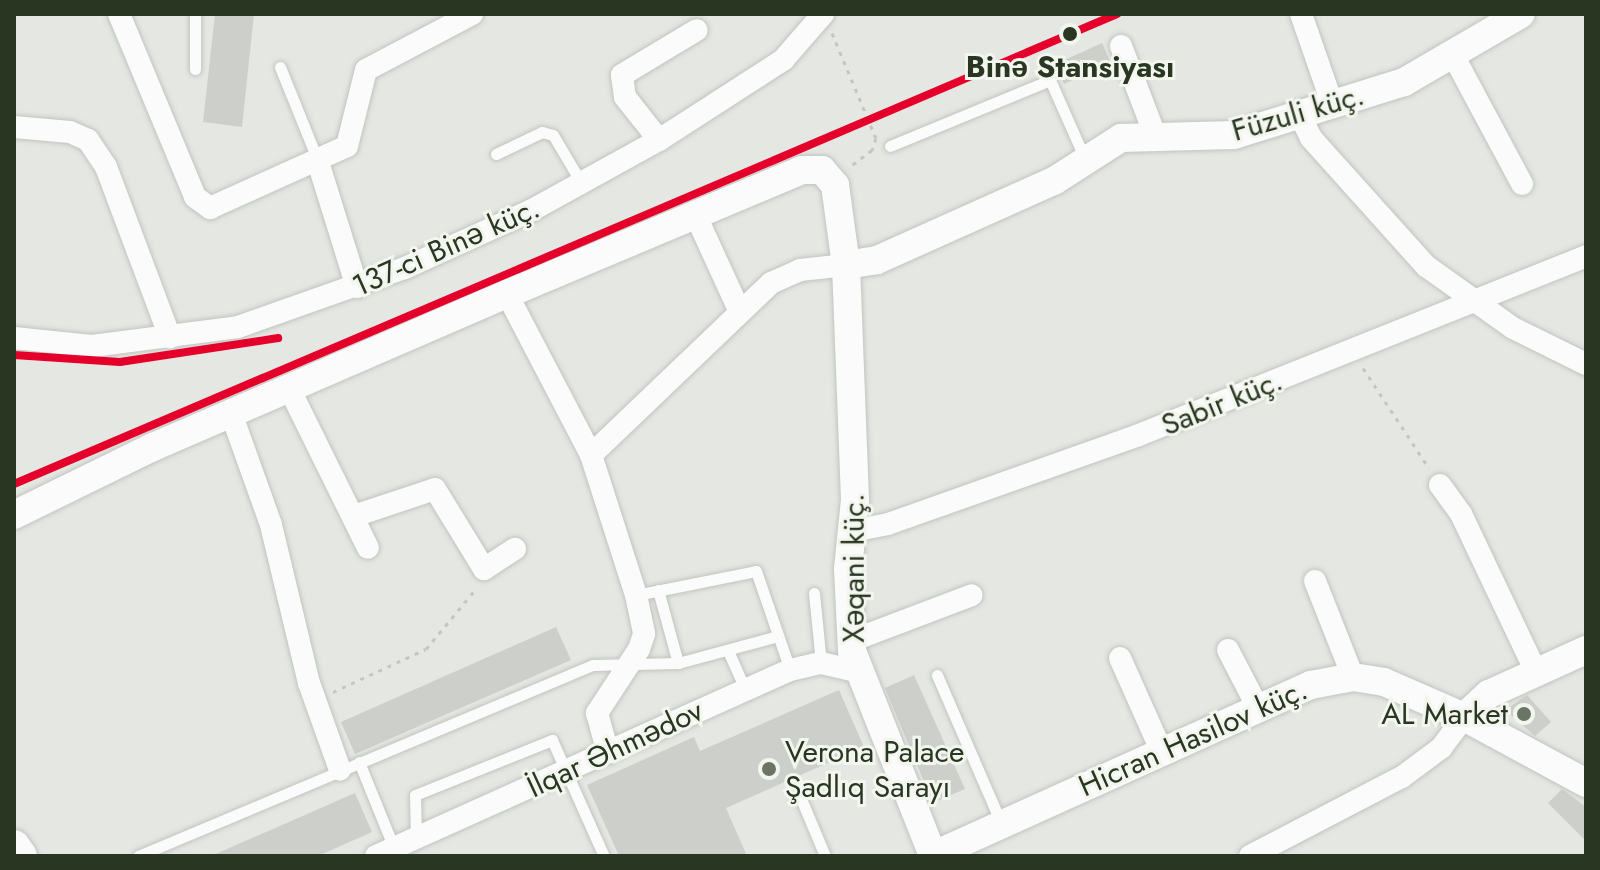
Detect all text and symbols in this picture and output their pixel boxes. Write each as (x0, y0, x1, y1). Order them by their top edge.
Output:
marker: Binǝ Stansiyası (1059, 23, 1081, 45)
place label: Binǝ Stansiyası (966, 49, 1174, 85)
street label: Füzuli küç. (1228, 77, 1368, 149)
street label: 137-ci Binə küç. (347, 190, 545, 304)
street label: Sabir küç. (1156, 362, 1288, 444)
street label: Xəqani küç. (836, 493, 872, 643)
street label: Hicran Hasilov küç. (1073, 671, 1313, 805)
street label: İlqar Əhmədov (521, 693, 709, 805)
place label: AL Market (1381, 696, 1508, 732)
marker: AL Market (1515, 705, 1533, 723)
place label: Verona Palace Şadlıq Sarayı (785, 734, 964, 804)
marker: Verona Palace Şadlıq Sarayı (760, 760, 778, 778)

